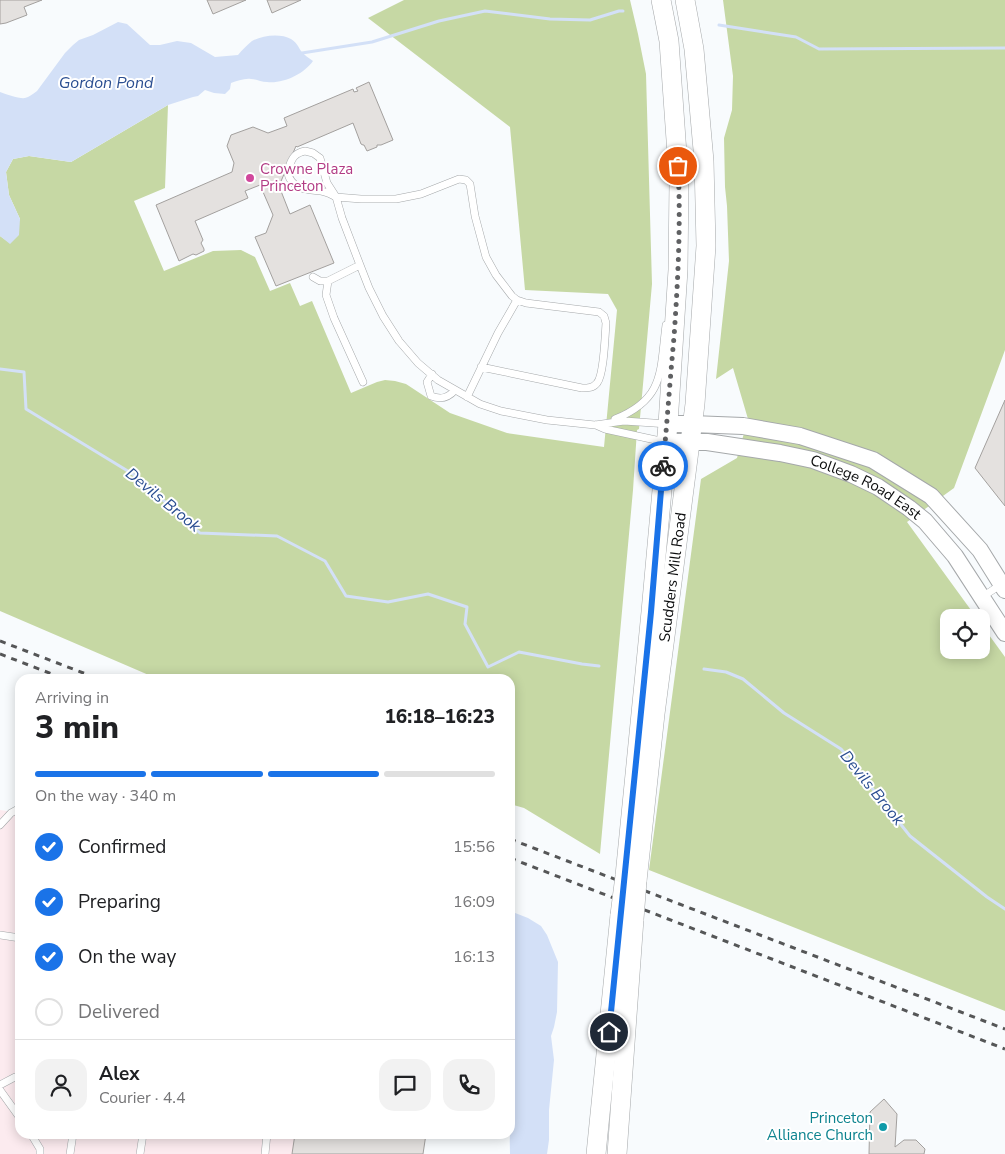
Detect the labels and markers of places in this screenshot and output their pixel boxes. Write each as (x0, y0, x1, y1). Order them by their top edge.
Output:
pin (657, 145, 699, 187)
place label: Crowne Plaza Princeton (260, 159, 353, 196)
marker: Crowne Plaza Princeton (244, 172, 256, 184)
pin (588, 1011, 630, 1053)
place label: Princeton Alliance Church (767, 1108, 873, 1145)
marker: Princeton Alliance Church (877, 1121, 889, 1133)

